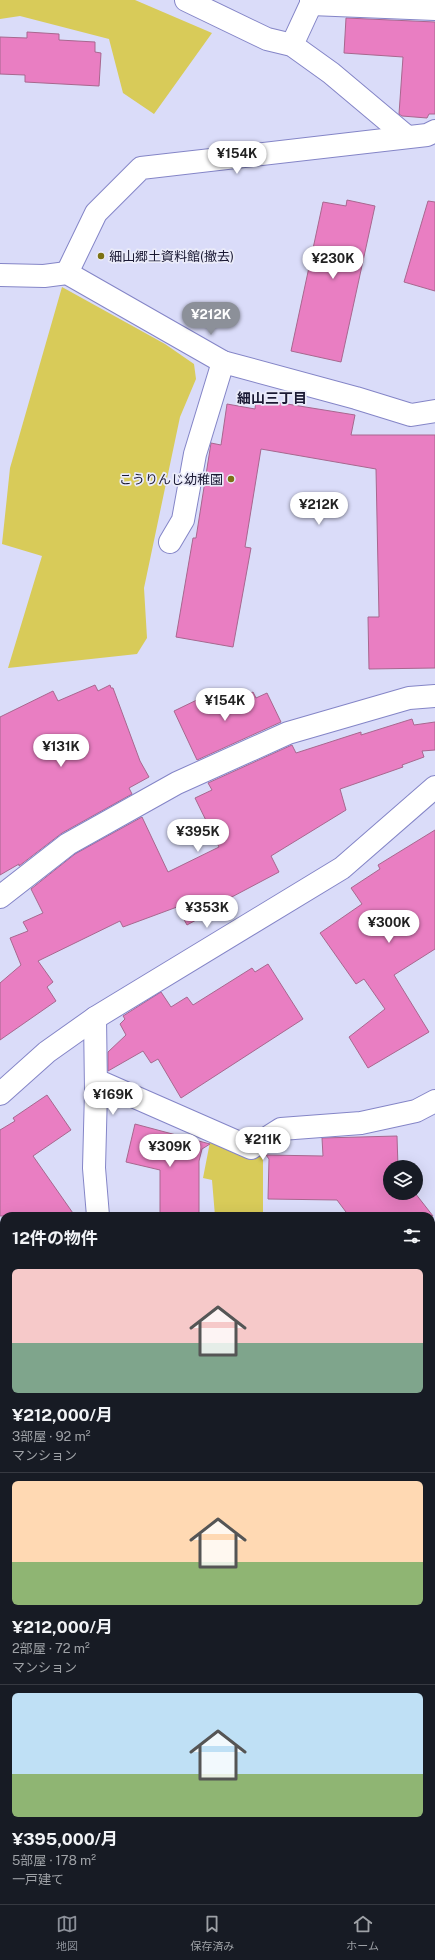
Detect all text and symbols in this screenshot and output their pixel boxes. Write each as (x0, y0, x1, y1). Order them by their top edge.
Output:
pin: ¥154K (209, 141, 265, 175)
text: ¥154K (217, 146, 257, 161)
pin: ¥230K (305, 246, 361, 280)
place label: 細山郷土資料館(撤去) (109, 249, 234, 264)
marker: 細山郷土資料館(撤去) (96, 251, 106, 261)
text: ¥230K (311, 251, 355, 266)
pin: ¥212K (183, 302, 239, 336)
text: ¥212K (191, 307, 231, 322)
district label: 細山三丁目 (237, 390, 307, 406)
place label: こうりんじ幼稚園 (119, 472, 223, 487)
marker: こうりんじ幼稚園 (226, 474, 236, 484)
pin: ¥212K (291, 492, 347, 526)
text: ¥212K (299, 497, 339, 512)
pin: ¥154K (197, 688, 253, 722)
text: ¥154K (205, 693, 245, 708)
pin: ¥131K (33, 734, 89, 768)
text: ¥131K (42, 739, 80, 754)
pin: ¥395K (170, 819, 226, 853)
text: ¥395K (176, 824, 220, 839)
pin: ¥353K (179, 895, 235, 929)
text: ¥353K (185, 900, 229, 915)
pin: ¥300K (361, 910, 417, 944)
text: ¥300K (367, 915, 411, 930)
pin: ¥169K (85, 1082, 141, 1116)
text: ¥169K (93, 1087, 133, 1102)
pin: ¥211K (235, 1127, 291, 1161)
text: ¥211K (244, 1132, 282, 1147)
pin: ¥309K (142, 1134, 198, 1168)
text: ¥309K (148, 1139, 192, 1154)
map controls (383, 1160, 423, 1200)
button: layers (383, 1160, 423, 1200)
icon: filters (401, 1225, 423, 1247)
text: 12件の物件 (12, 1228, 98, 1248)
icon: home (182, 1295, 254, 1367)
text: ¥212,000/月 (12, 1405, 113, 1425)
text: 3部屋 · 92 m² (12, 1429, 90, 1444)
text: マンション (12, 1448, 77, 1463)
icon: home (182, 1507, 254, 1579)
text: ¥212,000/月 (12, 1617, 113, 1637)
text: 2部屋 · 72 m² (12, 1641, 90, 1656)
text: マンション (12, 1660, 77, 1675)
icon: home (182, 1719, 254, 1791)
text: ¥395,000/月 (12, 1829, 118, 1849)
text: 5部屋 · 178 m² (12, 1853, 96, 1868)
text: 一戸建て (12, 1872, 64, 1887)
tab: 地図 (56, 1913, 78, 1953)
tab: 保存済み (190, 1913, 234, 1953)
tab: ホーム (346, 1913, 379, 1953)

